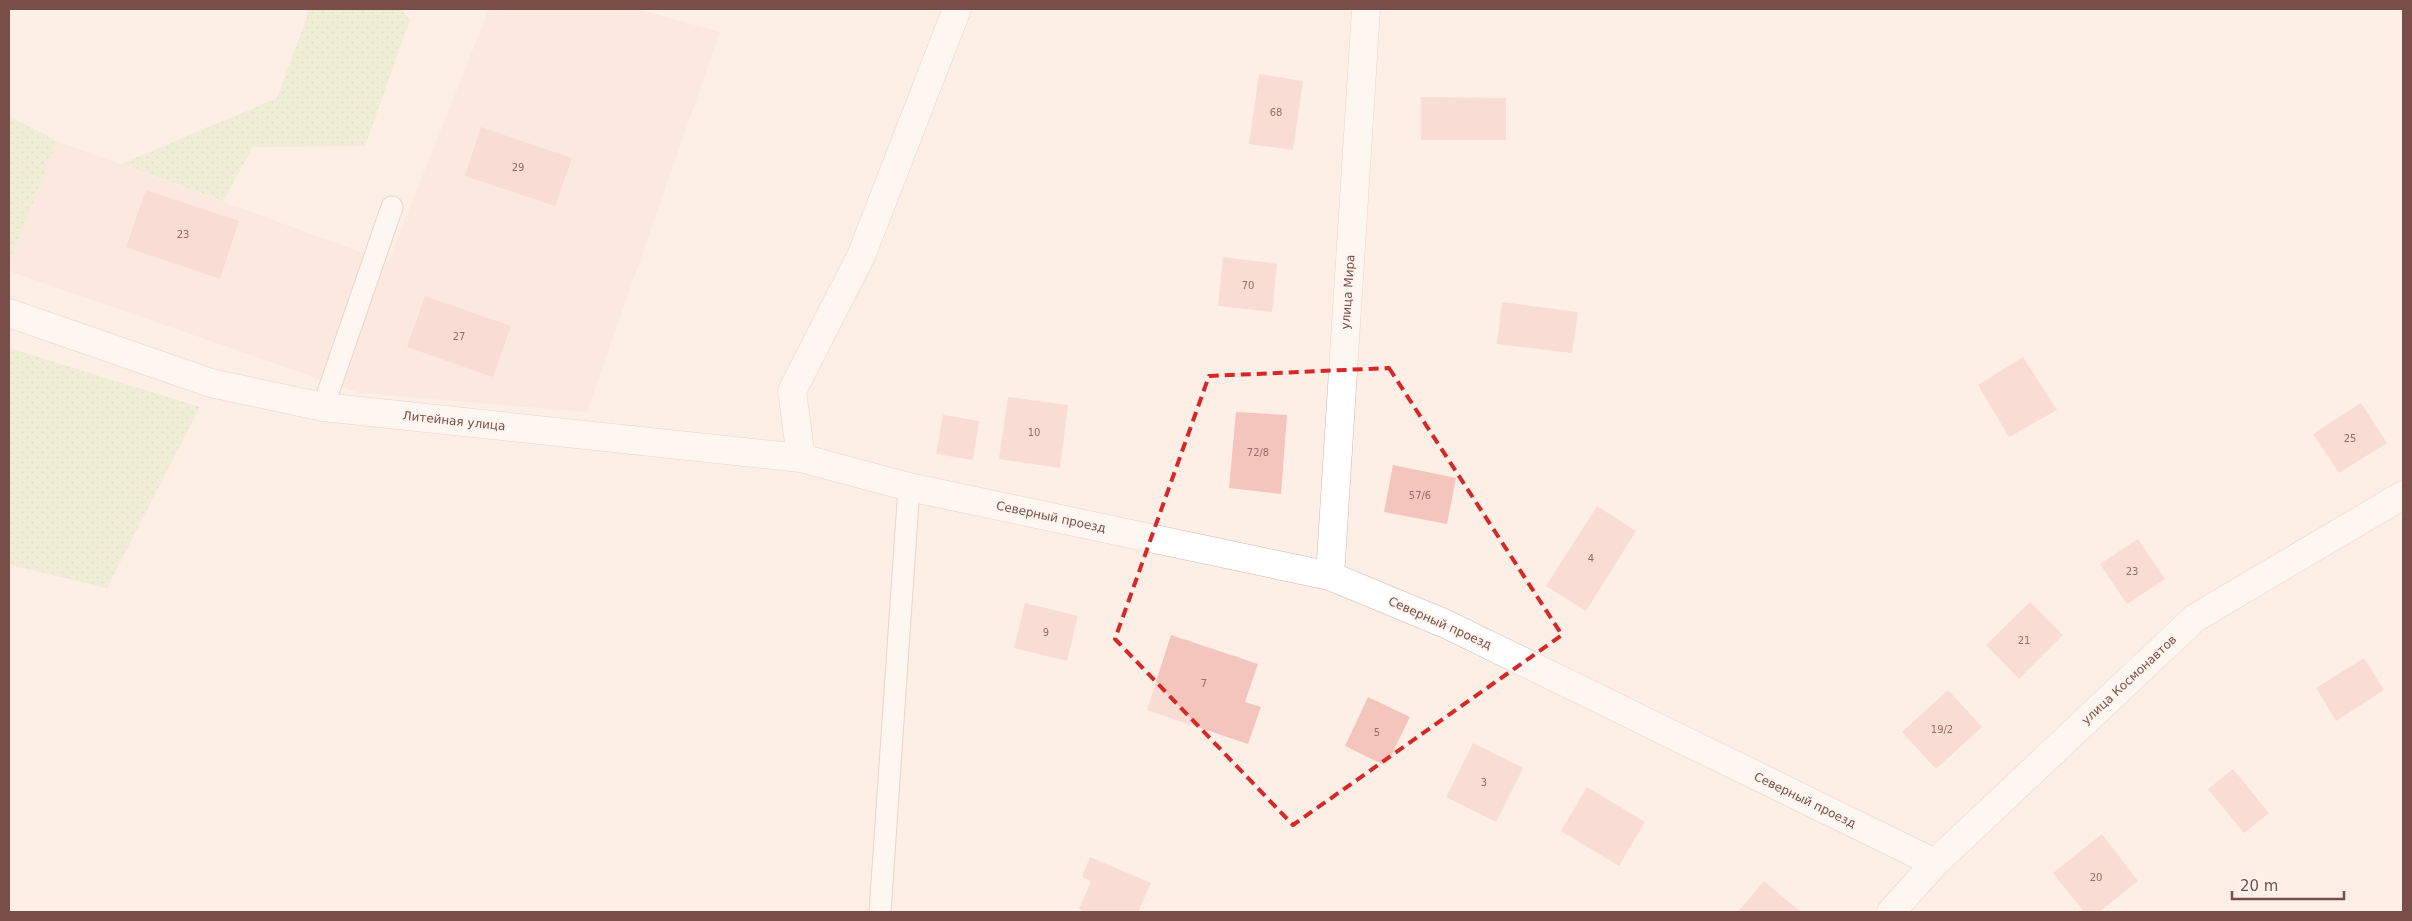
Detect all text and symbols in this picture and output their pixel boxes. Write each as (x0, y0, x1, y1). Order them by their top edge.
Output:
house number: 68 (1270, 107, 1282, 118)
house number: 29 (512, 162, 524, 173)
house number: 23 (177, 229, 189, 240)
street label: улица Мира (1338, 254, 1358, 330)
house number: 70 (1242, 280, 1254, 291)
house number: 27 (453, 331, 465, 342)
street label: Литейная улица (402, 409, 506, 433)
house number: 10 (1028, 427, 1040, 438)
house number: 25 (2344, 433, 2356, 444)
house number: 72/8 (1247, 447, 1269, 458)
house number: 57/6 (1409, 490, 1431, 501)
street label: Северный проезд (995, 499, 1107, 535)
house number: 4 (1588, 553, 1594, 564)
house number: 23 (2126, 566, 2138, 577)
street label: Северный проезд (1386, 594, 1494, 652)
house number: 9 (1043, 627, 1049, 638)
street label: улица Космонавтов (2079, 632, 2179, 728)
house number: 21 (2018, 635, 2030, 646)
house number: 7 (1201, 678, 1207, 689)
house number: 19/2 (1931, 724, 1953, 735)
house number: 5 (1374, 727, 1380, 738)
street label: Северный проезд (1752, 769, 1858, 831)
house number: 3 (1481, 777, 1487, 788)
scale bar (2232, 868, 2344, 900)
house number: 20 (2090, 872, 2102, 883)
text: 20 m (2240, 877, 2278, 895)

